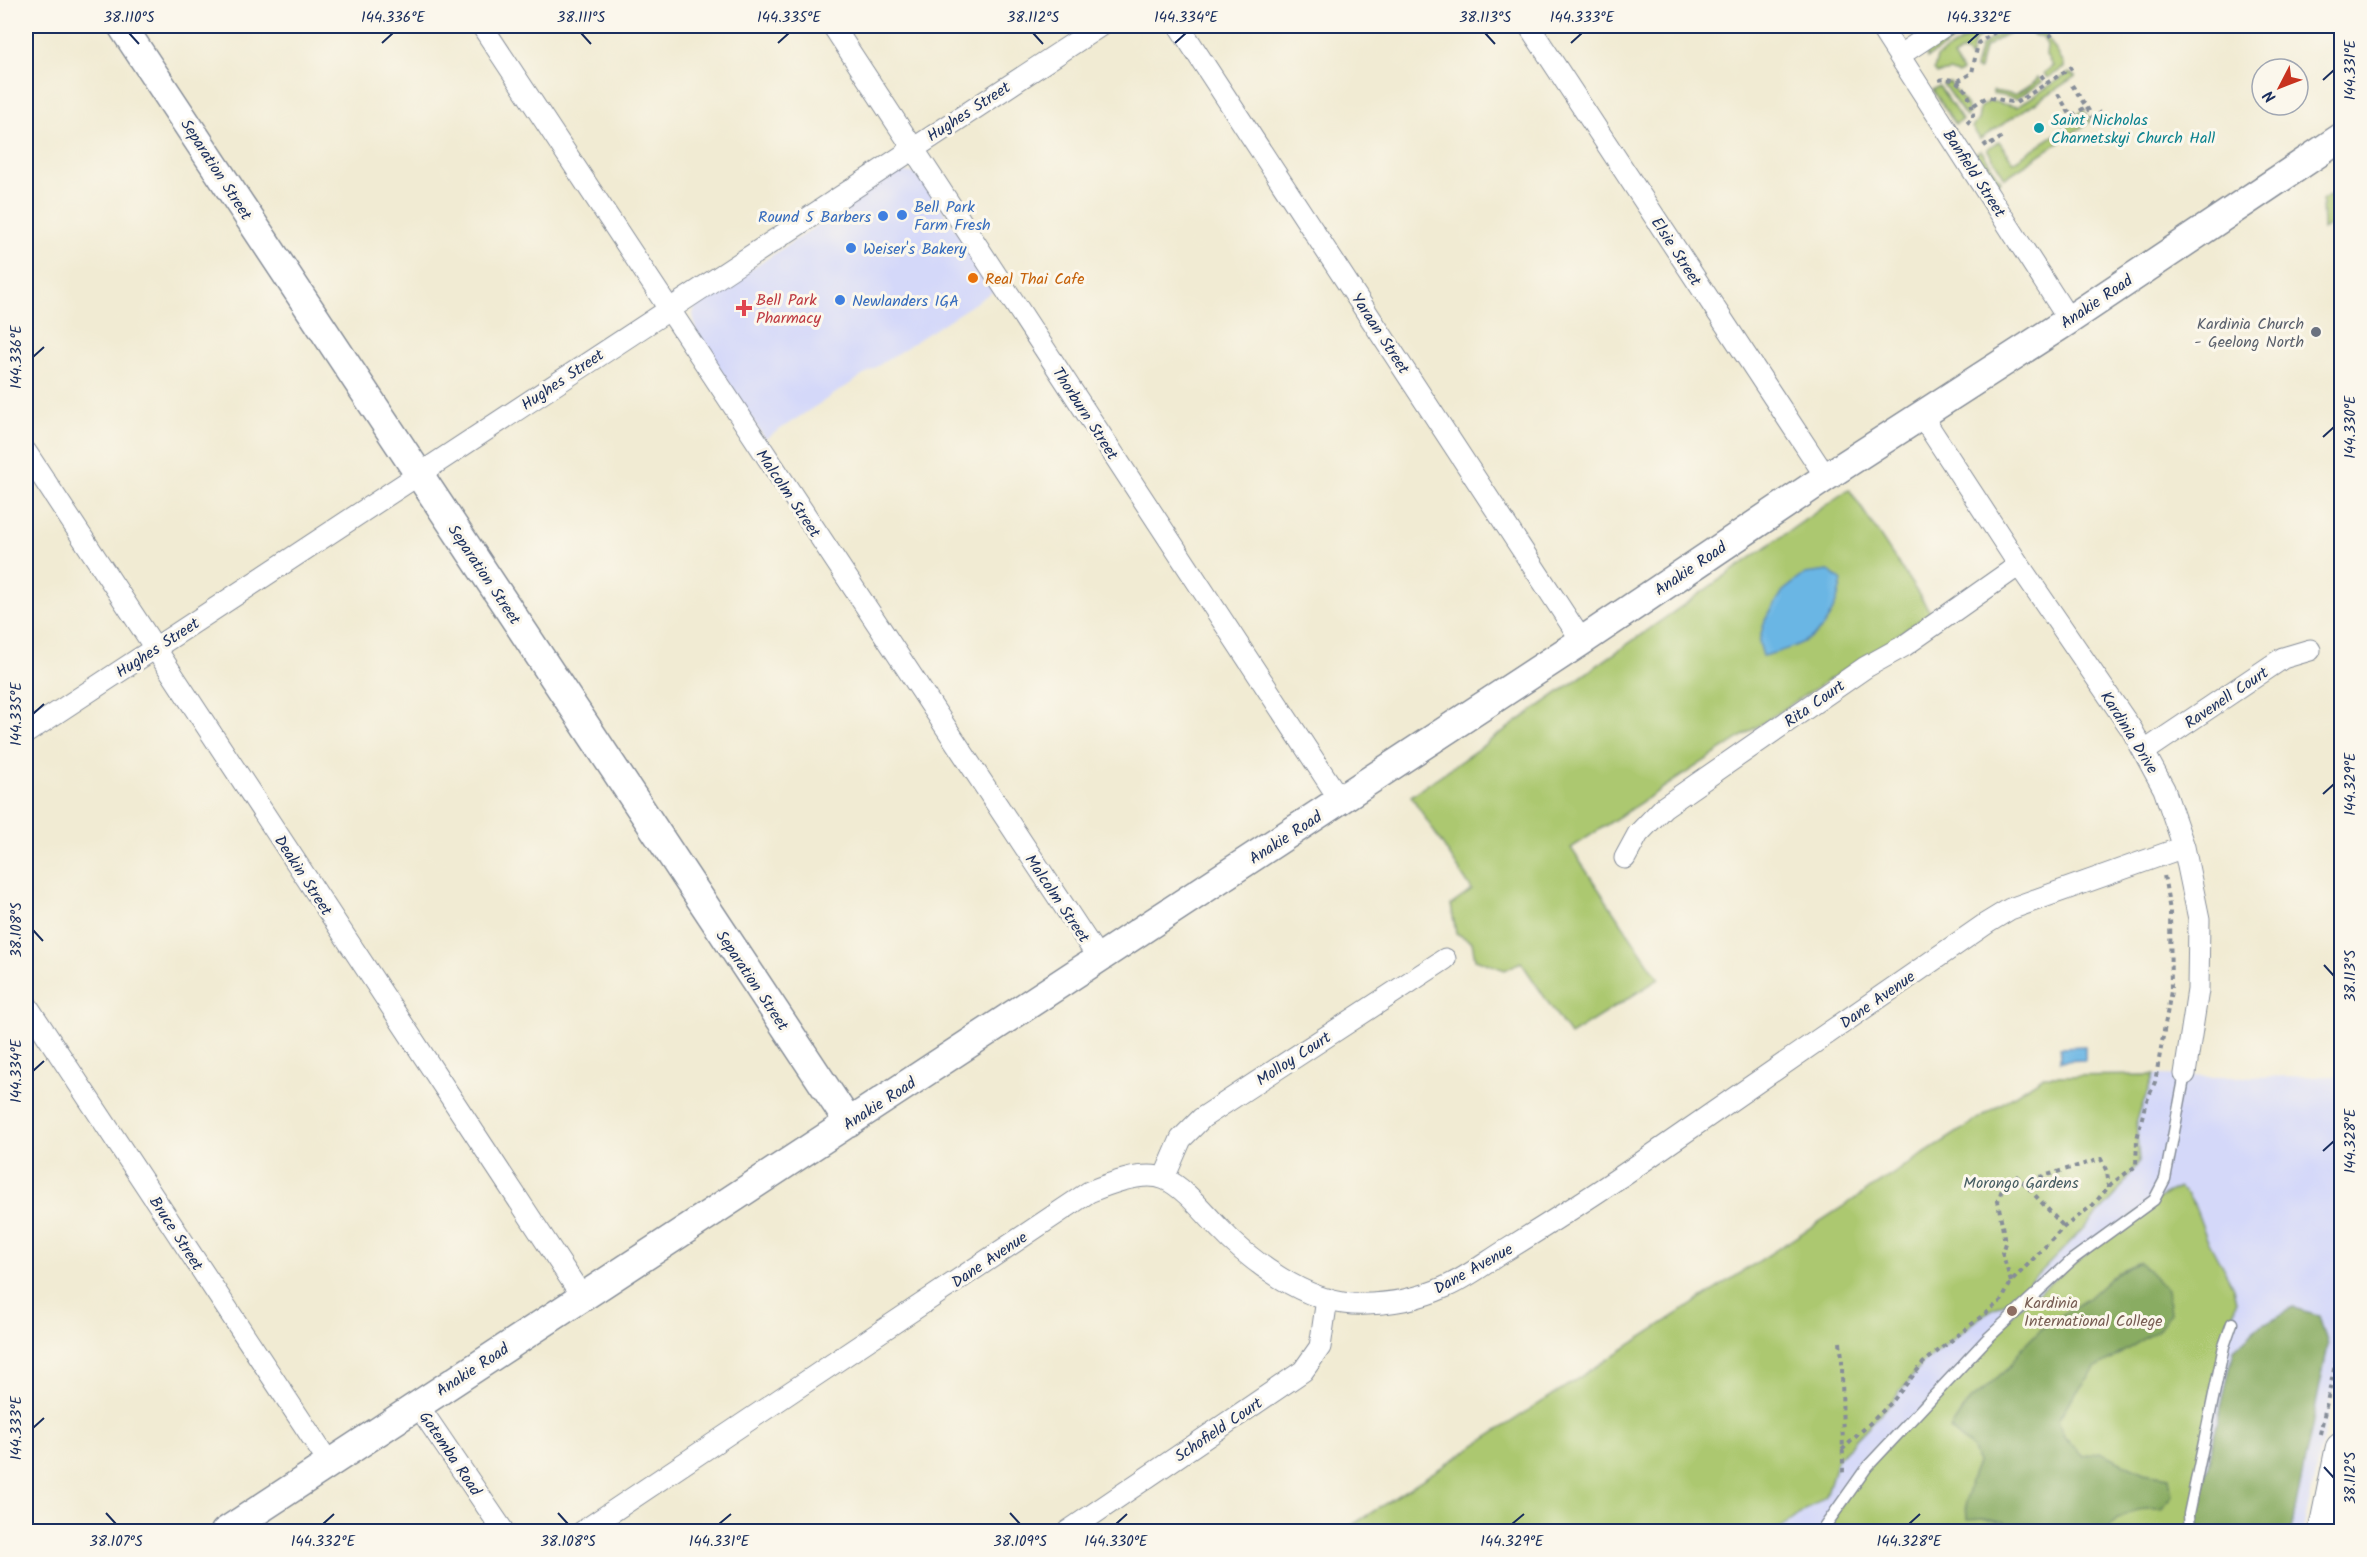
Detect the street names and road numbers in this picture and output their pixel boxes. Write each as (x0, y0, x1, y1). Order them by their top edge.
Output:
street label: Hughes Street (922, 75, 1016, 149)
street label: Separation Street (174, 114, 258, 226)
street label: Banfield Street (1936, 125, 2012, 224)
street label: Elsie Street (1644, 212, 1708, 292)
street label: Anakie Road (2056, 268, 2139, 336)
street label: Yaraan Street (1344, 288, 1416, 380)
street label: Hughes Street (516, 343, 610, 417)
street label: Thorburn Street (1045, 362, 1125, 466)
street label: Malcolm Street (749, 445, 827, 544)
street label: Separation Street (441, 520, 527, 631)
street label: Anakie Road (1650, 535, 1733, 603)
street label: Hughes Street (111, 611, 205, 685)
street label: Ravenell Court (2180, 660, 2275, 736)
street label: Rita Court (1779, 674, 1851, 734)
street label: Kardinia Drive (2093, 686, 2164, 779)
street label: Anakie Road (1244, 805, 1328, 871)
street label: Deakin Street (267, 830, 339, 922)
street label: Malcolm Street (1018, 850, 1096, 949)
street label: Separation Street (709, 926, 795, 1037)
street label: Dane Avenue (1835, 965, 1921, 1035)
street label: Molloy Court (1251, 1025, 1337, 1093)
street label: Anakie Road (838, 1071, 922, 1137)
street label: Bruce Street (142, 1192, 210, 1277)
street label: Dane Avenue (947, 1226, 1033, 1295)
street label: Dane Avenue (1430, 1237, 1518, 1301)
street label: Anakie Road (431, 1337, 515, 1403)
street label: Schofield Court (1170, 1391, 1269, 1469)
street label: Gotemba Road (412, 1406, 488, 1502)

